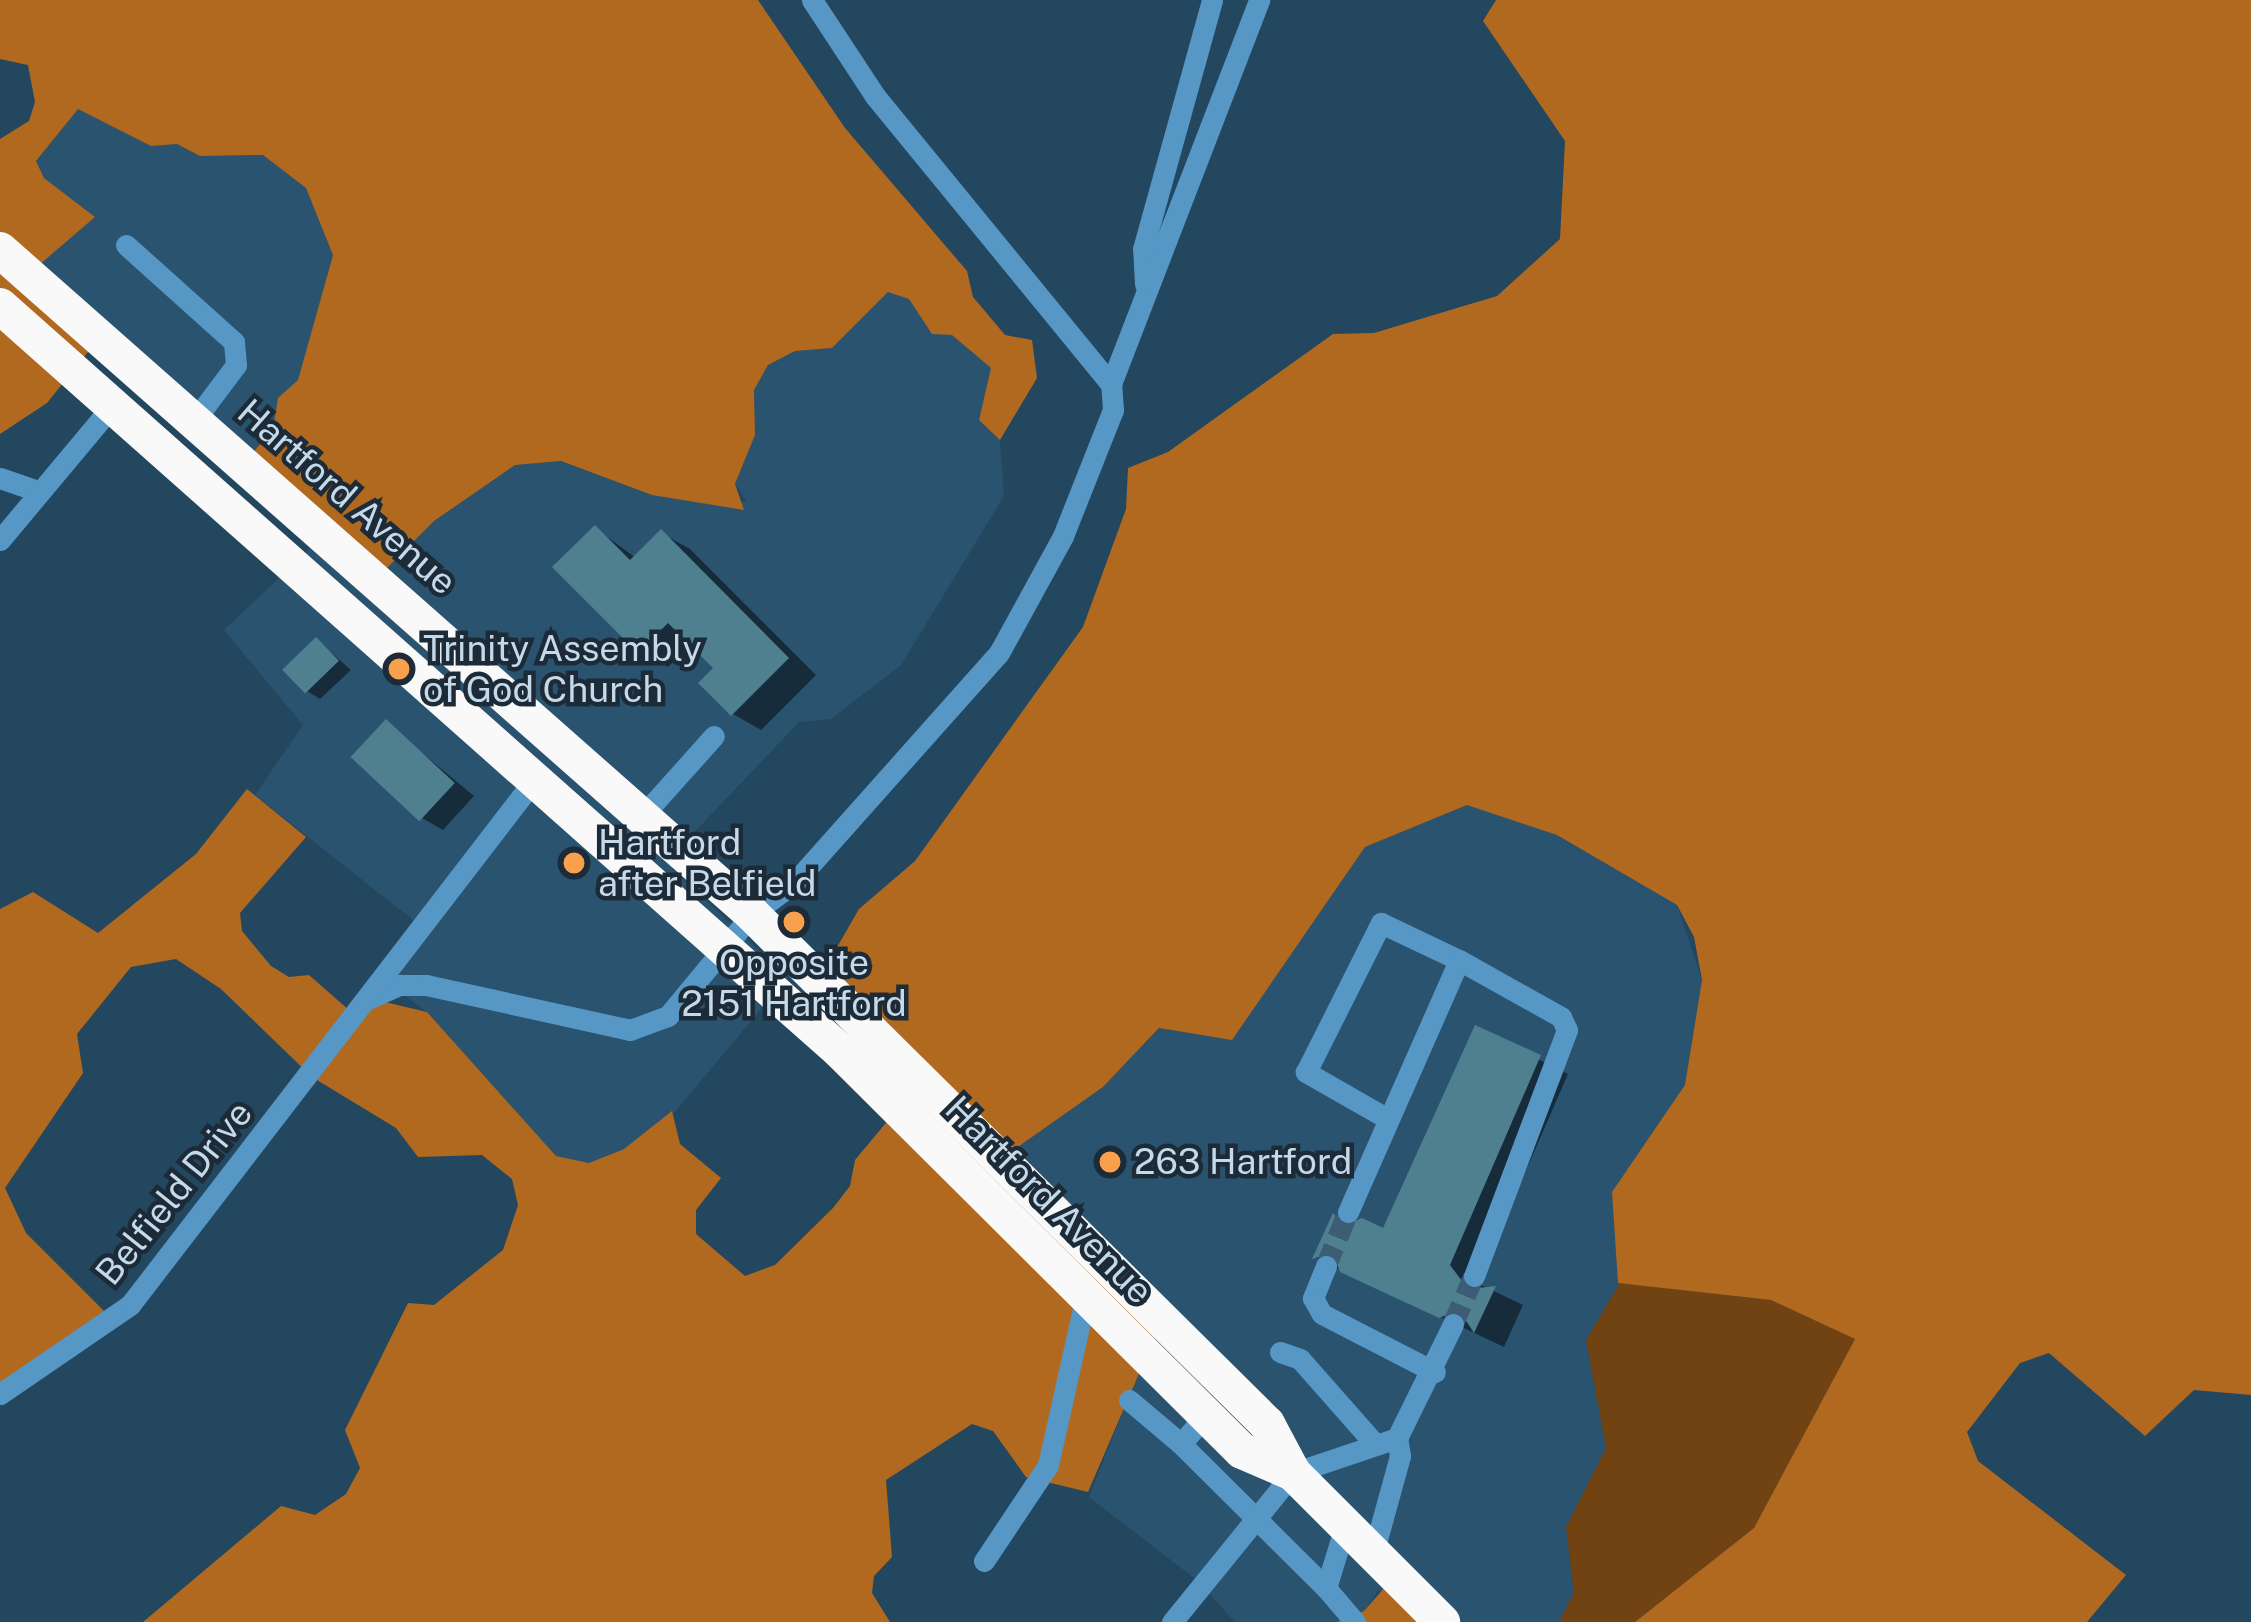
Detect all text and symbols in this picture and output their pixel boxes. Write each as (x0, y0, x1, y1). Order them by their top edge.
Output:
street label: Hartford Avenue (229, 390, 465, 604)
place label: Trinity Assembly of God Church (423, 626, 702, 711)
marker: Trinity Assembly of God Church (386, 656, 412, 682)
place label: Hartford after Belfield (598, 820, 816, 905)
marker: Hartford after Belfield (561, 850, 587, 876)
marker: Opposite 2151 Hartford (781, 909, 807, 935)
place label: Opposite 2151 Hartford (681, 940, 907, 1025)
street label: Hartford Avenue (936, 1087, 1162, 1313)
street label: Belfield Drive (87, 1092, 261, 1294)
place label: 263 Hartford (1134, 1140, 1352, 1184)
marker: 263 Hartford (1097, 1149, 1123, 1175)

